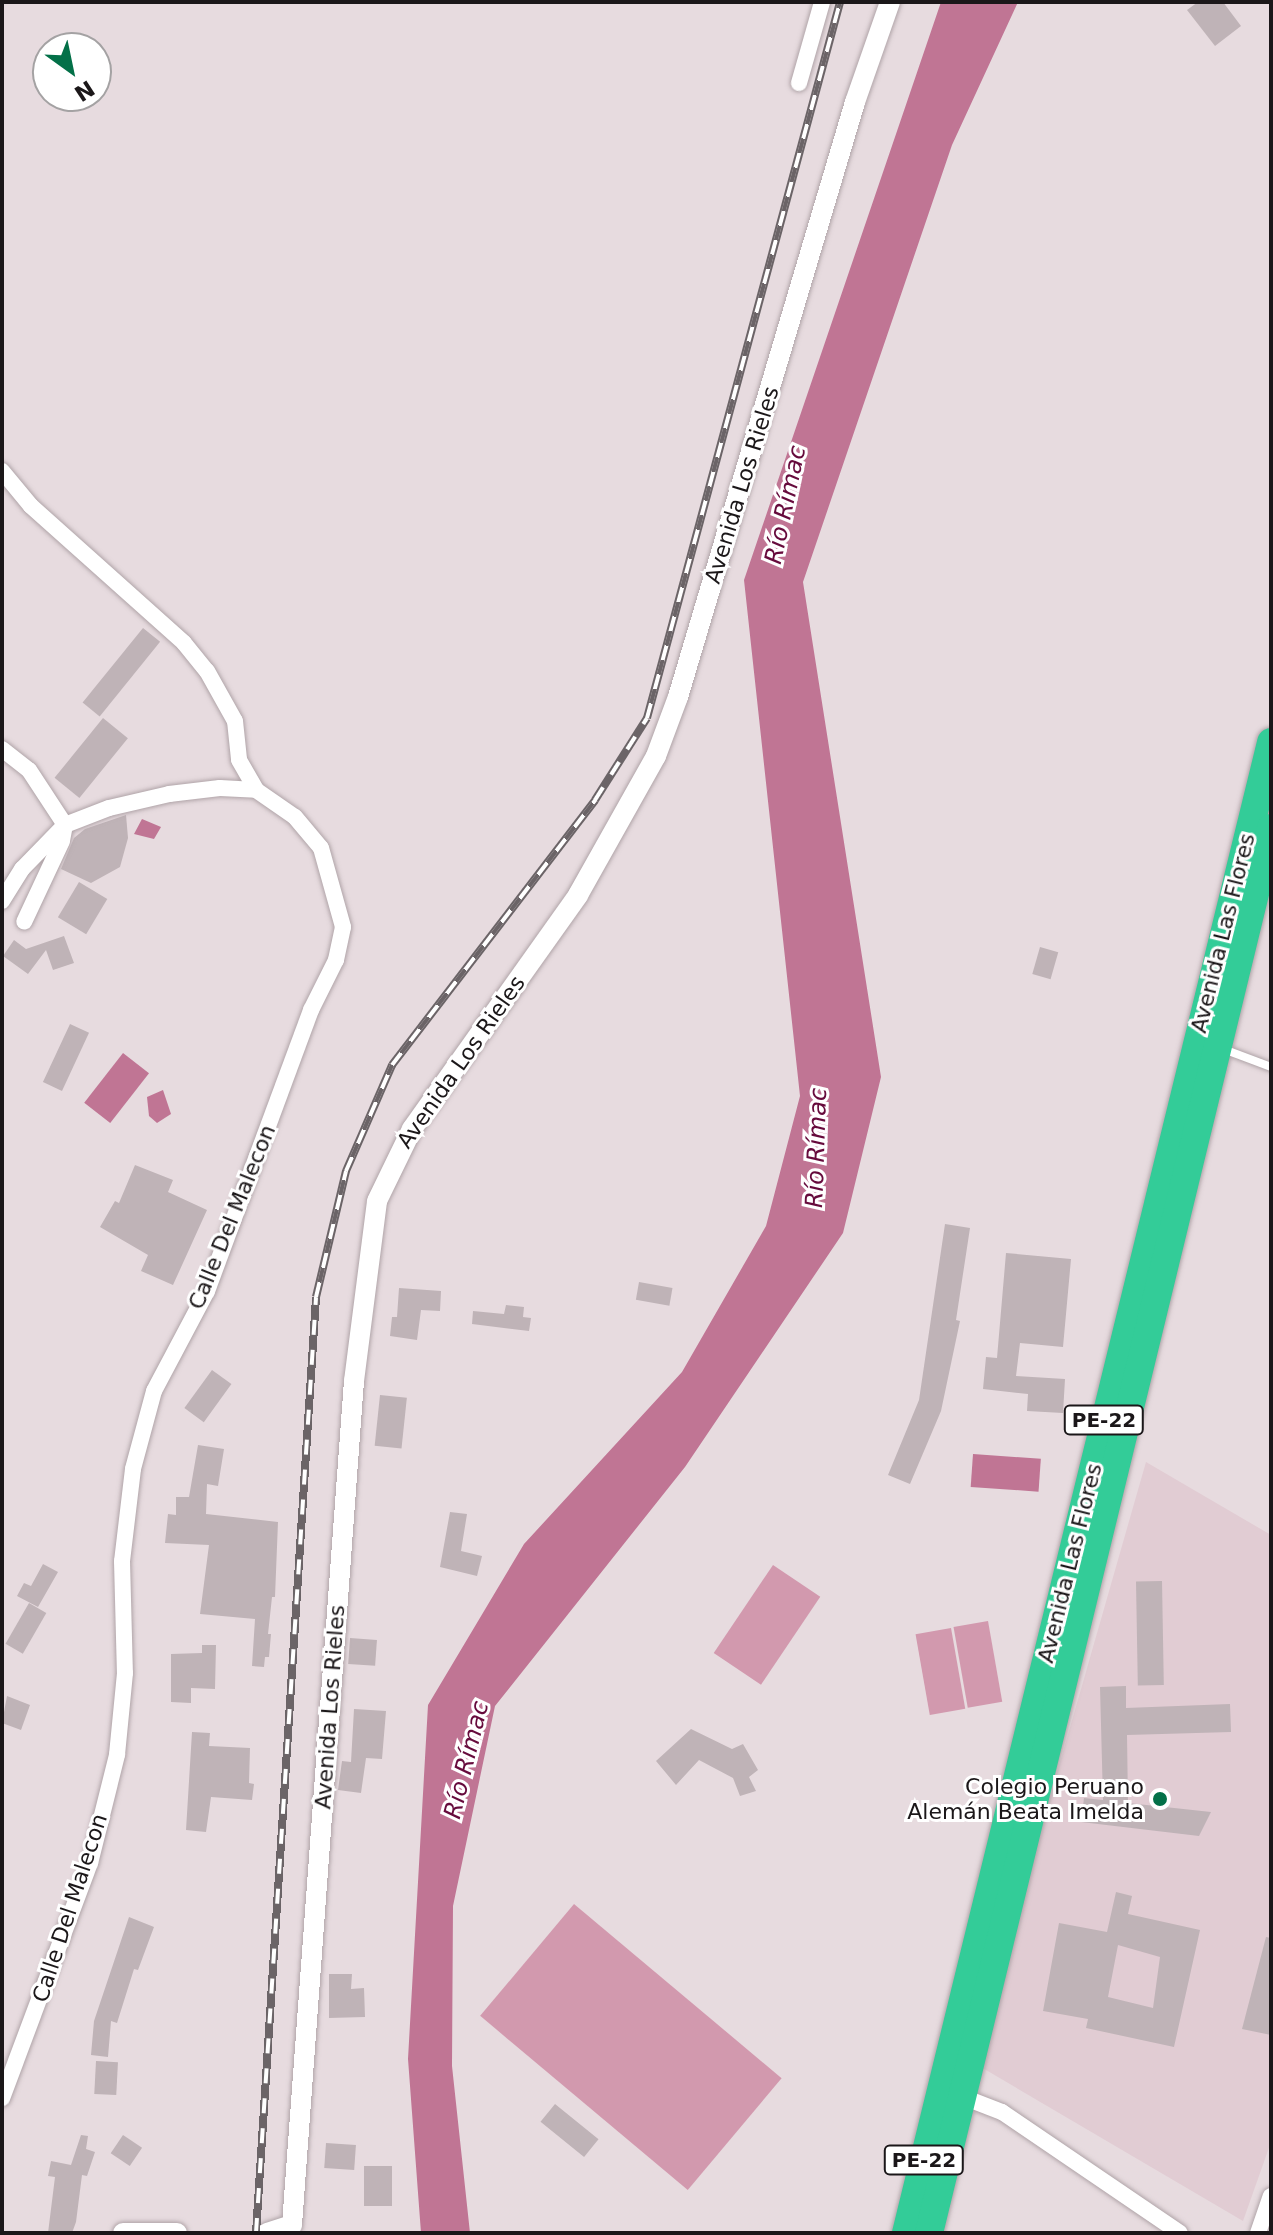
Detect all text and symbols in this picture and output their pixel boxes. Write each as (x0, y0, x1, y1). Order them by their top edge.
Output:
north arrow (32, 32, 112, 112)
text: N (70, 75, 99, 106)
street label: Avenida Los Rieles (699, 383, 785, 587)
water label: Río Rímac (759, 443, 813, 567)
street label: Avenida Las Flores (1185, 830, 1261, 1036)
street label: Avenida Los Rieles (391, 971, 531, 1153)
water label: Río Rímac (801, 1087, 833, 1209)
street label: Calle Del Malecon (183, 1121, 281, 1313)
road number: PE-22 (1062, 1404, 1146, 1436)
street label: Avenida Las Flores (1032, 1460, 1108, 1666)
street label: Avenida Los Rieles (310, 1604, 350, 1810)
water label: Río Rímac (438, 1698, 496, 1822)
place label: Colegio Peruano Alemán Beata Imelda (907, 1773, 1144, 1824)
marker: Colegio Peruano Alemán Beata Imelda (1151, 1790, 1169, 1808)
street label: Calle Del Malecon (27, 1810, 113, 2006)
road number: PE-22 (882, 2144, 966, 2176)

